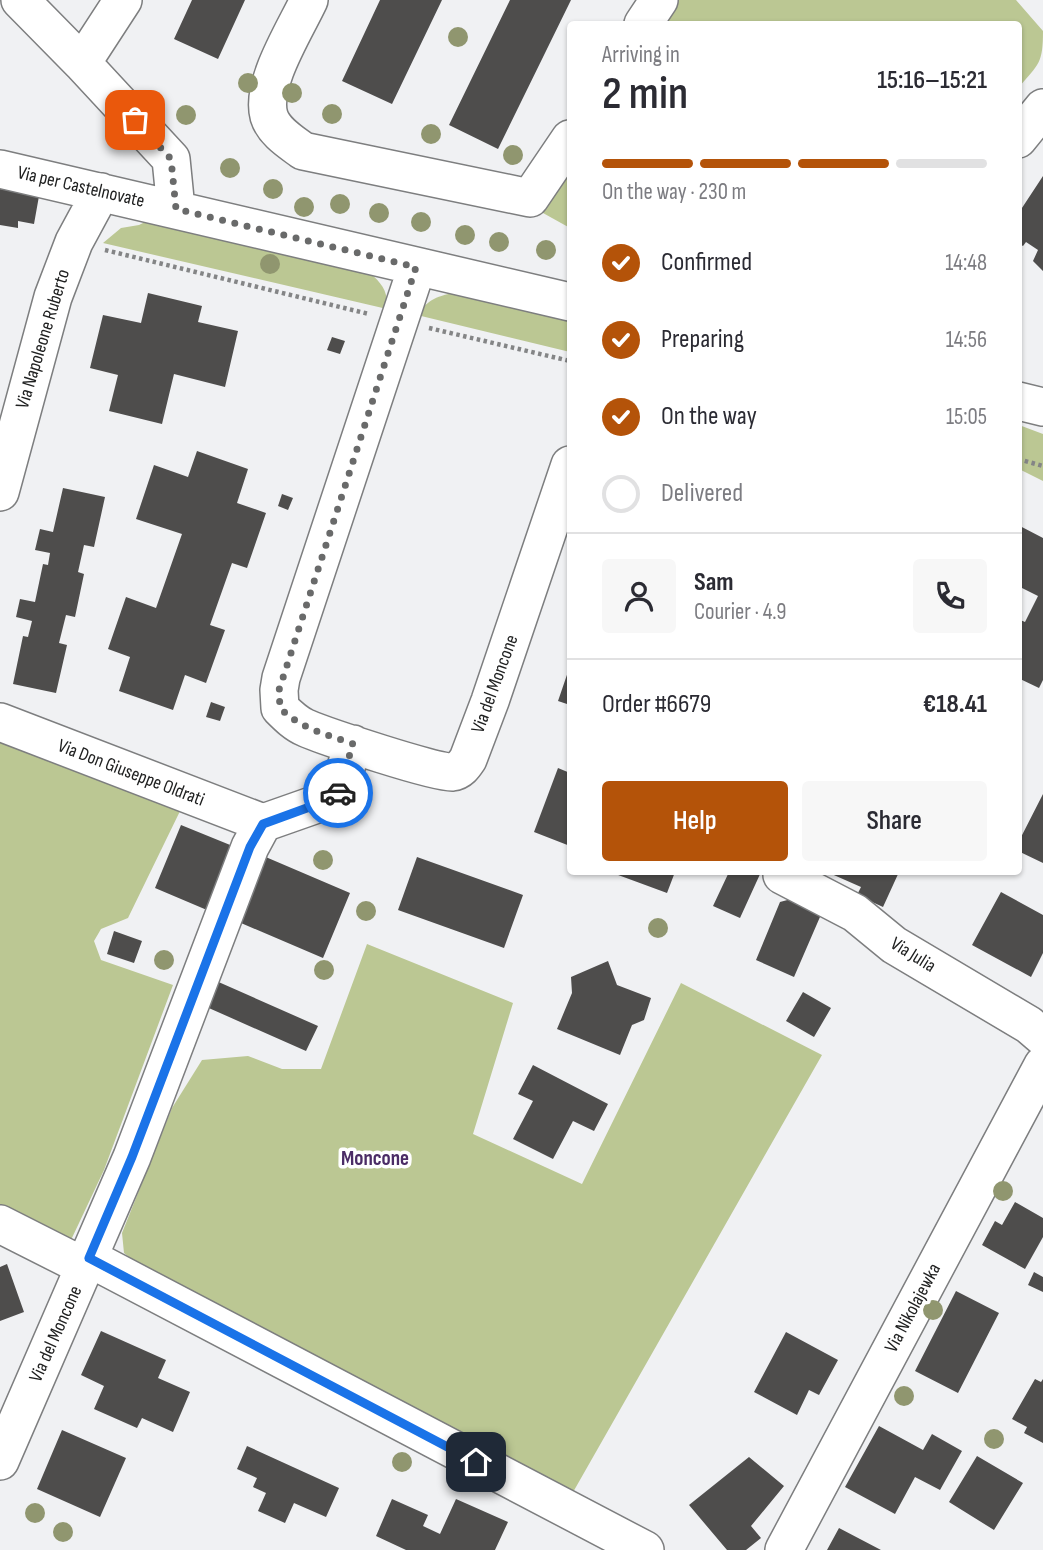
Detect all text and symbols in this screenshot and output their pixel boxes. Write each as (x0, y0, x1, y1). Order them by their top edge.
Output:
text: Arriving in (602, 41, 680, 69)
text: 15:16–15:21 (877, 65, 987, 96)
text: 2 min (602, 67, 688, 122)
pin (105, 90, 165, 150)
icon: bag (116, 101, 154, 139)
street label: Via per Castelnovate (15, 161, 147, 213)
text: On the way · 230 m (602, 178, 746, 206)
icon: check (602, 244, 640, 282)
text: Confirmed (661, 247, 752, 278)
text: 14:48 (945, 249, 987, 277)
street label: Via Napoleone Ruberto (11, 267, 75, 411)
icon: check (602, 321, 640, 359)
text: Preparing (661, 324, 744, 355)
text: 14:56 (946, 326, 987, 354)
icon: check (602, 398, 640, 436)
text: On the way (661, 401, 757, 432)
text: 15:05 (946, 403, 987, 431)
text: Delivered (661, 478, 743, 509)
button: person (602, 559, 676, 633)
button: phone (913, 559, 987, 633)
text: Sam (694, 567, 734, 598)
text: Courier · 4.9 (694, 598, 786, 626)
street label: Via del Moncone (467, 632, 523, 736)
text: Order #6679 (602, 689, 711, 720)
text: €18.41 (923, 689, 987, 720)
street label: Via Don Giuseppe Oldrati (54, 734, 208, 812)
courier (303, 758, 373, 828)
icon: car (319, 774, 357, 812)
button: Help (602, 781, 788, 861)
button: Share (802, 781, 987, 861)
street label: Via Julia (886, 932, 940, 978)
district label: Moncone (341, 1146, 409, 1171)
street label: Via Nikolajewka (880, 1260, 946, 1356)
street label: Via del Moncone (25, 1282, 87, 1386)
pin (446, 1432, 506, 1492)
icon: home (457, 1443, 495, 1481)

